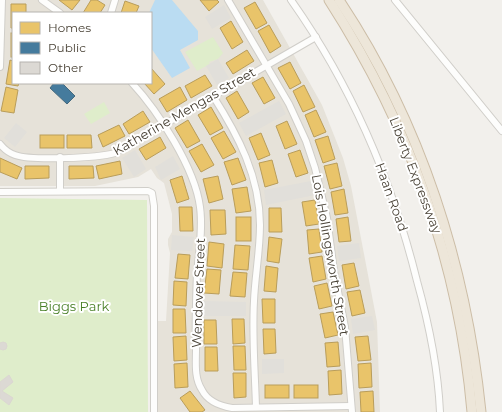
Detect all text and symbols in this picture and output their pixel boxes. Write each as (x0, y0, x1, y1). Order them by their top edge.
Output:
legend (12, 12, 152, 84)
text: Homes (48, 20, 91, 35)
text: Public (48, 40, 86, 55)
text: Other (48, 60, 83, 75)
street label: Katherine Mengas Street (110, 64, 258, 158)
street label: Liberty Expressway (386, 114, 446, 237)
street label: Haan Road (372, 160, 412, 234)
street label: Lois Hollingsworth Street (309, 173, 353, 337)
street label: Wendover Street (188, 238, 208, 348)
park label: Biggs Park (39, 298, 109, 314)

